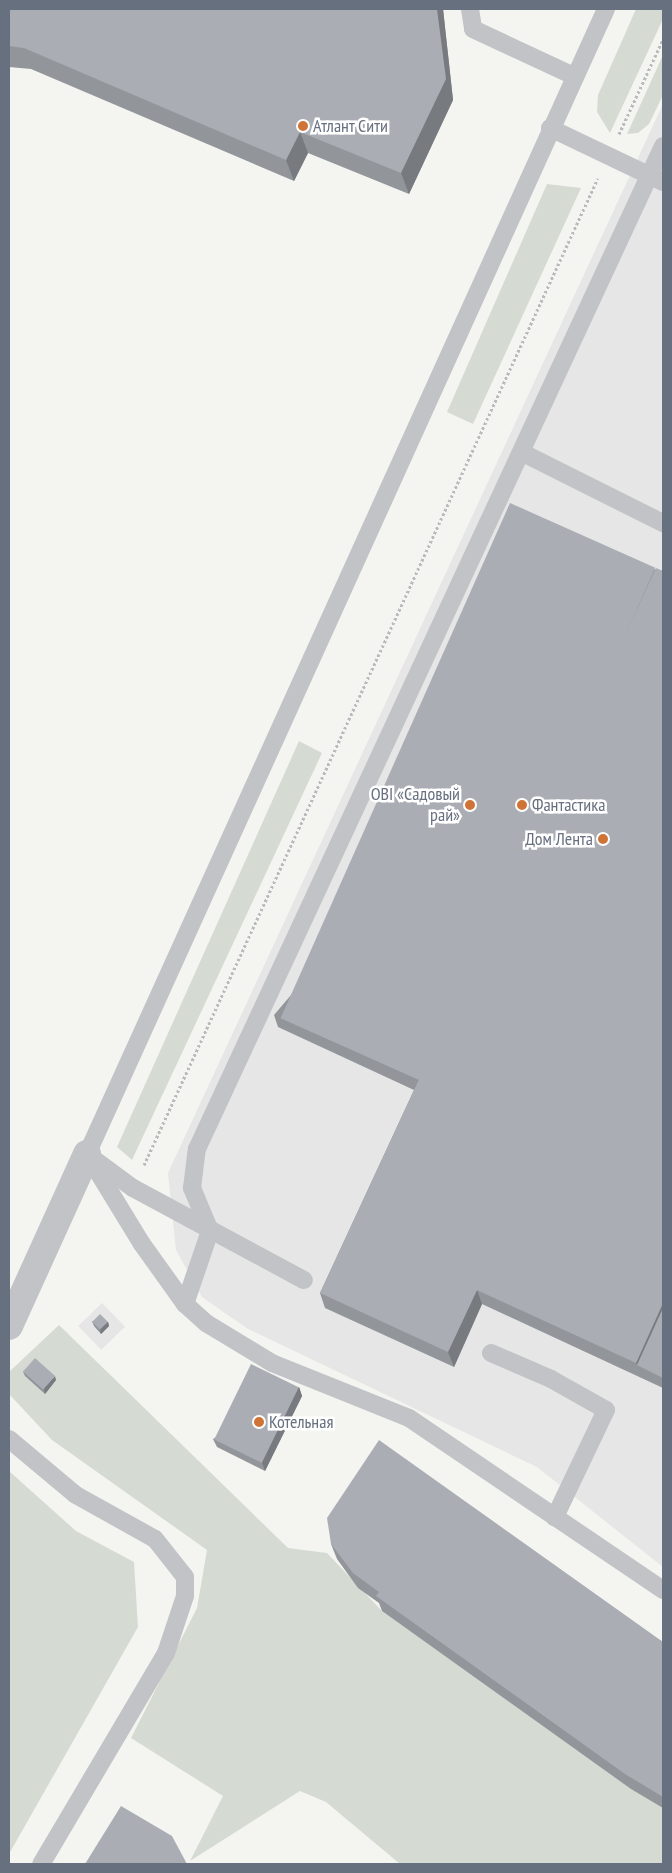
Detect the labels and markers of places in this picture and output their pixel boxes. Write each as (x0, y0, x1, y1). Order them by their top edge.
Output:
place label: Атлант Сити (313, 115, 388, 137)
marker: Атлант Сити (297, 120, 309, 132)
place label: OBI «Садовый рай» (371, 784, 460, 826)
place label: Фантастика (532, 794, 605, 816)
marker: OBI «Садовый рай» (464, 799, 476, 811)
marker: Фантастика (516, 799, 528, 811)
place label: Дом Лента (525, 828, 593, 850)
marker: Дом Лента (597, 833, 609, 845)
place label: Котельная (269, 1411, 333, 1433)
marker: Котельная (253, 1416, 265, 1428)

